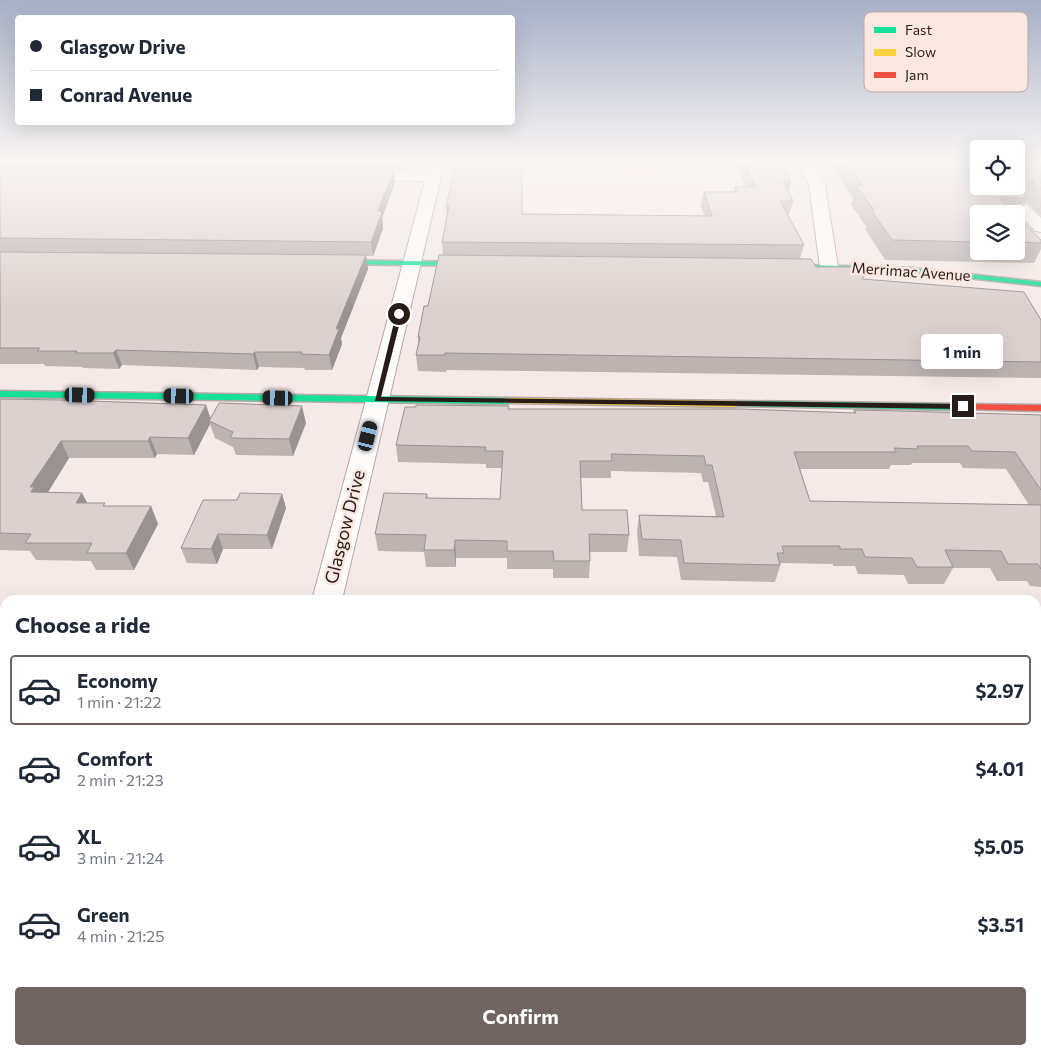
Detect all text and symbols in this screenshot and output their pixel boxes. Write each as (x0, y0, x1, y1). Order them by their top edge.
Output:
legend (864, 12, 1028, 92)
text: Fast (905, 21, 932, 38)
text: Glasgow Drive (60, 35, 186, 58)
text: Slow (905, 43, 936, 60)
text: Jam (905, 66, 929, 83)
text: Conrad Avenue (60, 83, 192, 106)
map controls (970, 140, 1025, 260)
button: locate (970, 140, 1025, 195)
button: layers (970, 205, 1025, 260)
street label: Merrimac Avenue (851, 258, 971, 284)
route start (388, 303, 410, 325)
callout: 1 min (922, 334, 1004, 368)
text: 1 min (943, 342, 981, 361)
car (64, 387, 95, 403)
car (163, 388, 194, 404)
car (262, 390, 293, 406)
route end (952, 395, 974, 417)
car (357, 420, 378, 452)
street label: Glasgow Drive (319, 467, 369, 586)
text: Choose a ride (15, 611, 150, 638)
icon: car (17, 668, 62, 713)
text: Economy (77, 669, 158, 692)
text: $2.97 (976, 679, 1024, 702)
text: 1 min · 21:22 (77, 692, 161, 711)
icon: car (17, 746, 62, 791)
text: Comfort (77, 747, 153, 770)
text: $4.01 (976, 757, 1024, 780)
text: 2 min · 21:23 (77, 770, 164, 789)
icon: car (17, 824, 62, 869)
text: XL (77, 825, 102, 848)
text: $5.05 (974, 835, 1024, 858)
text: 3 min · 21:24 (77, 848, 164, 867)
icon: car (17, 902, 62, 947)
text: Green (77, 903, 129, 926)
text: $3.51 (978, 913, 1024, 936)
text: 4 min · 21:25 (77, 926, 164, 945)
button: Confirm (15, 987, 1026, 1045)

